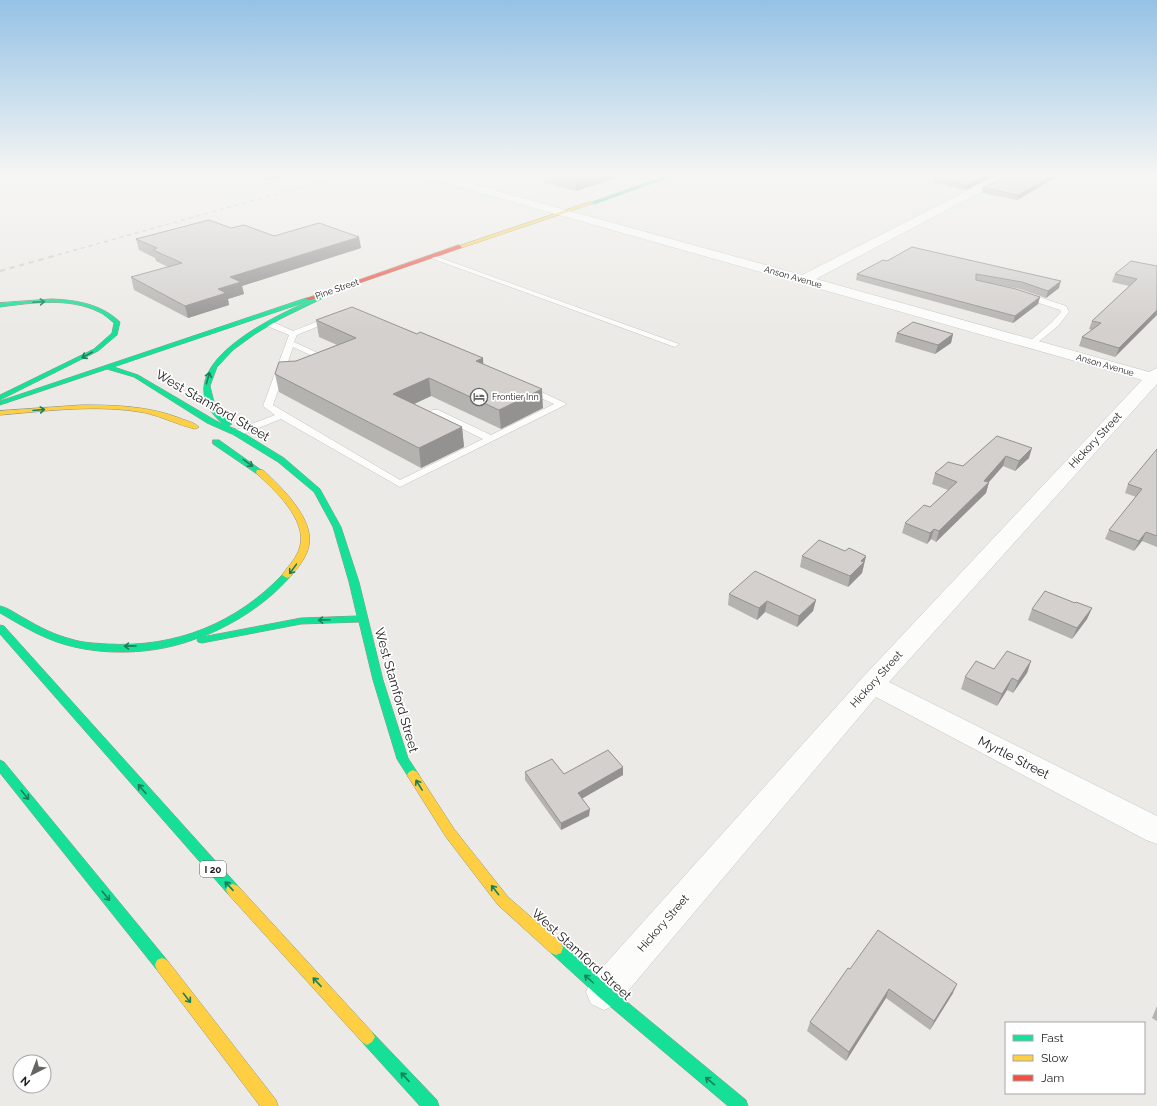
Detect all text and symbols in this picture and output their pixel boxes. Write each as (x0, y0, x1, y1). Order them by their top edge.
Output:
street label: Anson Avenue (763, 264, 824, 290)
street label: Pine Street (314, 277, 360, 301)
one-way arrow (32, 298, 45, 306)
one-way arrow (81, 351, 93, 359)
street label: Anson Avenue (1075, 352, 1136, 378)
street label: West Stamford Street (153, 367, 273, 445)
one-way arrow (205, 372, 212, 385)
hotel icon: Frontier Inn (469, 387, 489, 407)
place label: Frontier Inn (492, 392, 539, 402)
one-way arrow (32, 407, 45, 414)
street label: Hickory Street (1066, 410, 1125, 471)
one-way arrow (243, 459, 254, 467)
one-way arrow (289, 563, 297, 574)
one-way arrow (318, 616, 331, 624)
street label: West Stamford Street (372, 626, 422, 755)
one-way arrow (124, 642, 137, 650)
street label: Hickory Street (848, 648, 905, 710)
street label: Myrtle Street (976, 733, 1052, 782)
one-way arrow (415, 780, 423, 791)
one-way arrow (138, 785, 147, 795)
one-way arrow (20, 789, 29, 800)
road number: I 20 (200, 861, 226, 877)
one-way arrow (224, 881, 234, 891)
one-way arrow (490, 885, 499, 896)
one-way arrow (102, 890, 111, 901)
street label: Hickory Street (635, 892, 692, 955)
street label: West Stamford Street (529, 906, 635, 1004)
one-way arrow (585, 975, 595, 984)
one-way arrow (312, 977, 322, 987)
one-way arrow (183, 992, 191, 1003)
legend (1005, 1022, 1145, 1094)
text: Fast (1041, 1031, 1064, 1045)
text: Slow (1041, 1051, 1068, 1065)
north arrow (12, 1054, 52, 1094)
text: Jam (1041, 1071, 1064, 1085)
one-way arrow (400, 1072, 410, 1082)
text: N (18, 1073, 33, 1089)
one-way arrow (705, 1076, 715, 1085)

